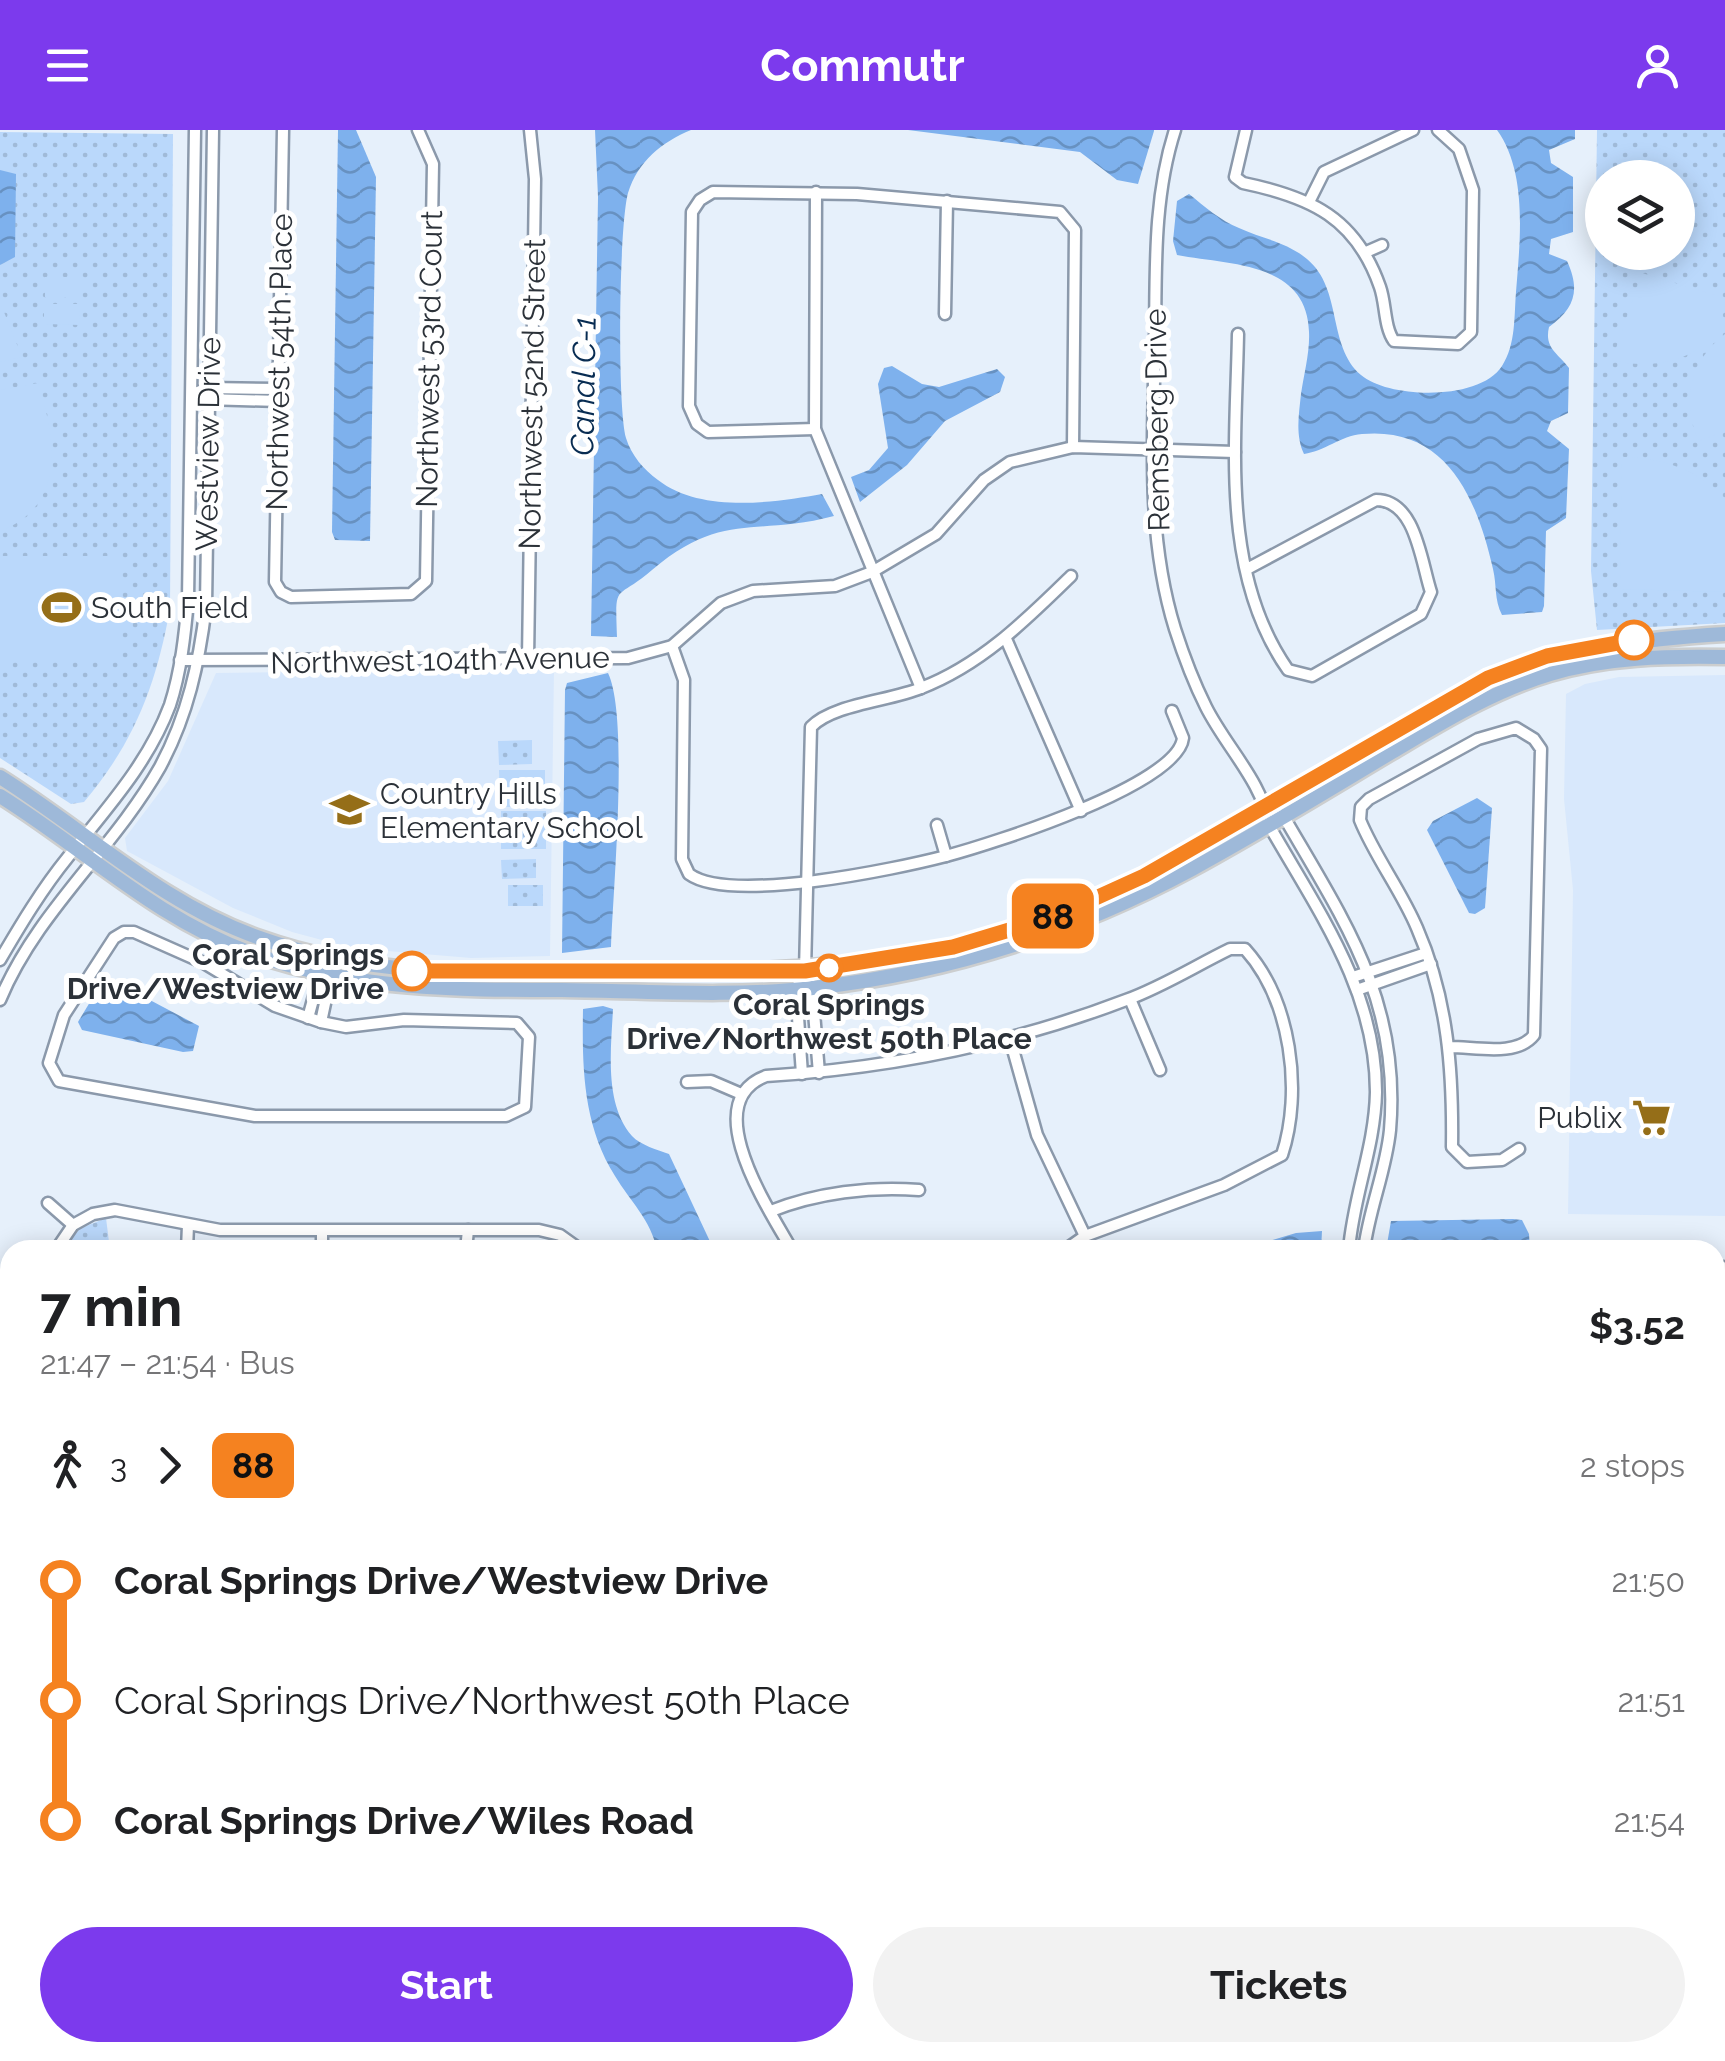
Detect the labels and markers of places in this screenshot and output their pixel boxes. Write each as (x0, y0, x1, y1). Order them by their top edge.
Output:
sports icon: South Field (40, 586, 82, 628)
place label: South Field (91, 590, 249, 625)
unlabelled marker (1615, 621, 1653, 659)
place label: Country Hills Elementary School (380, 776, 643, 845)
school or university icon: Country Hills Elementary School (329, 789, 371, 831)
place label: Coral Springs Drive/Westview Drive (67, 937, 384, 1006)
marker: Coral Springs Drive/Westview Drive (393, 952, 431, 990)
marker: Coral Springs Drive/Northwest 50th Place (816, 955, 842, 981)
place label: Coral Springs Drive/Northwest 50th Place (626, 987, 1032, 1056)
supermarket icon: Publix (1631, 1096, 1673, 1138)
place label: Publix (1537, 1100, 1622, 1135)

